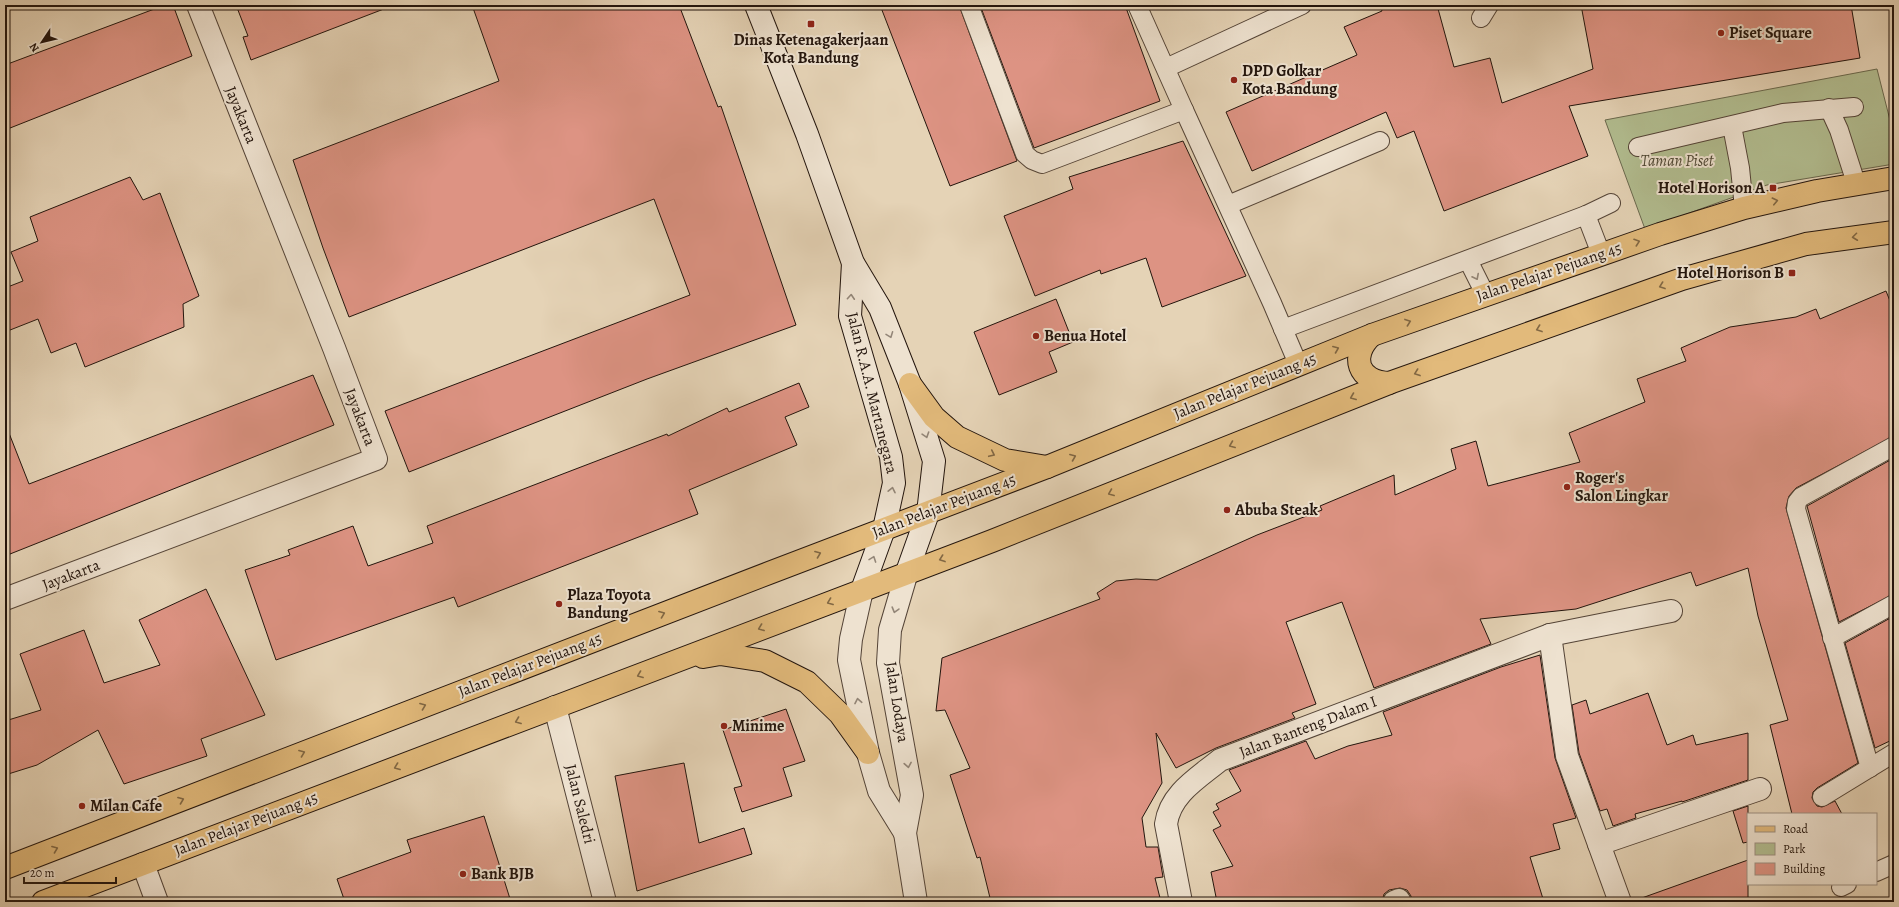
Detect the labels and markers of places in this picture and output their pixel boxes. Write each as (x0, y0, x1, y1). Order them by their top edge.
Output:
marker: Dinas Ketenagakerjaan Kota Bandung (806, 19, 816, 29)
place label: Piset Square (1729, 22, 1812, 44)
marker: Piset Square (1716, 28, 1726, 38)
place label: Dinas Ketenagakerjaan Kota Bandung (733, 29, 889, 69)
place label: DPD Golkar Kota Bandung (1242, 60, 1338, 100)
marker: DPD Golkar Kota Bandung (1229, 75, 1239, 85)
place label: Hotel Horison A (1658, 177, 1766, 199)
marker: Hotel Horison A (1768, 183, 1778, 193)
place label: Hotel Horison B (1677, 262, 1784, 284)
marker: Hotel Horison B (1787, 268, 1797, 278)
place label: Benua Hotel (1044, 325, 1127, 347)
marker: Benua Hotel (1031, 331, 1041, 341)
place label: Roger's Salon Lingkar (1575, 467, 1668, 507)
marker: Roger's Salon Lingkar (1562, 482, 1572, 492)
place label: Abuba Steak (1234, 499, 1319, 521)
marker: Abuba Steak (1222, 505, 1232, 515)
place label: Plaza Toyota Bandung (567, 584, 651, 624)
marker: Plaza Toyota Bandung (554, 599, 564, 609)
place label: Minime (732, 715, 785, 737)
marker: Minime (719, 721, 729, 731)
place label: Milan Cafe (90, 795, 162, 817)
marker: Milan Cafe (77, 801, 87, 811)
place label: Bank BJB (471, 863, 534, 885)
marker: Bank BJB (458, 869, 468, 879)

